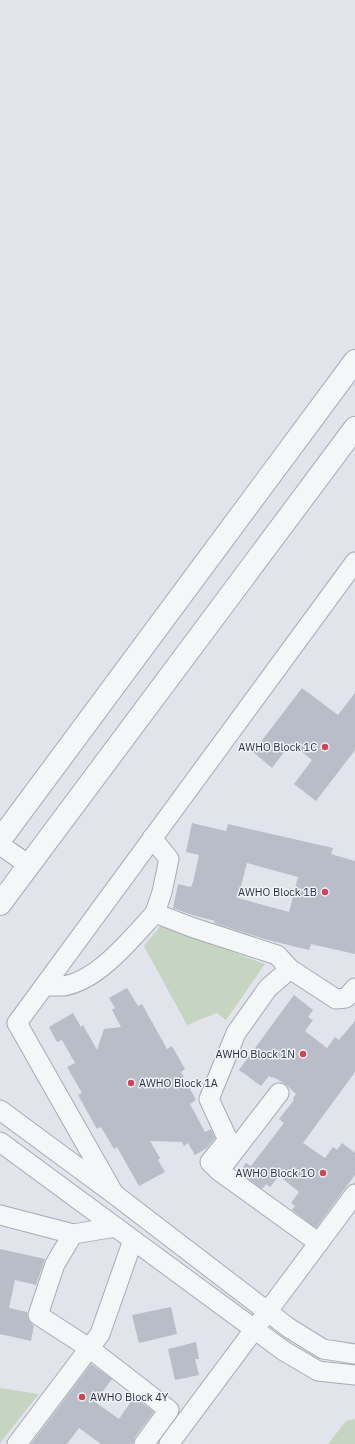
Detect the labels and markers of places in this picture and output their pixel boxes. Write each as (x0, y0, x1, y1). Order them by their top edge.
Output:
place label: AWHO Block 1C (238, 740, 317, 754)
marker: AWHO Block 1C (320, 742, 330, 752)
place label: AWHO Block 1B (238, 885, 317, 899)
marker: AWHO Block 1B (320, 887, 330, 897)
place label: AWHO Block 1N (215, 1047, 295, 1061)
marker: AWHO Block 1N (298, 1049, 308, 1059)
place label: AWHO Block 1A (139, 1076, 218, 1090)
marker: AWHO Block 1A (126, 1078, 136, 1088)
place label: AWHO Block 1O (235, 1166, 315, 1180)
marker: AWHO Block 1O (318, 1168, 328, 1178)
place label: AWHO Block 4Y (90, 1390, 169, 1404)
marker: AWHO Block 4Y (77, 1392, 87, 1402)

